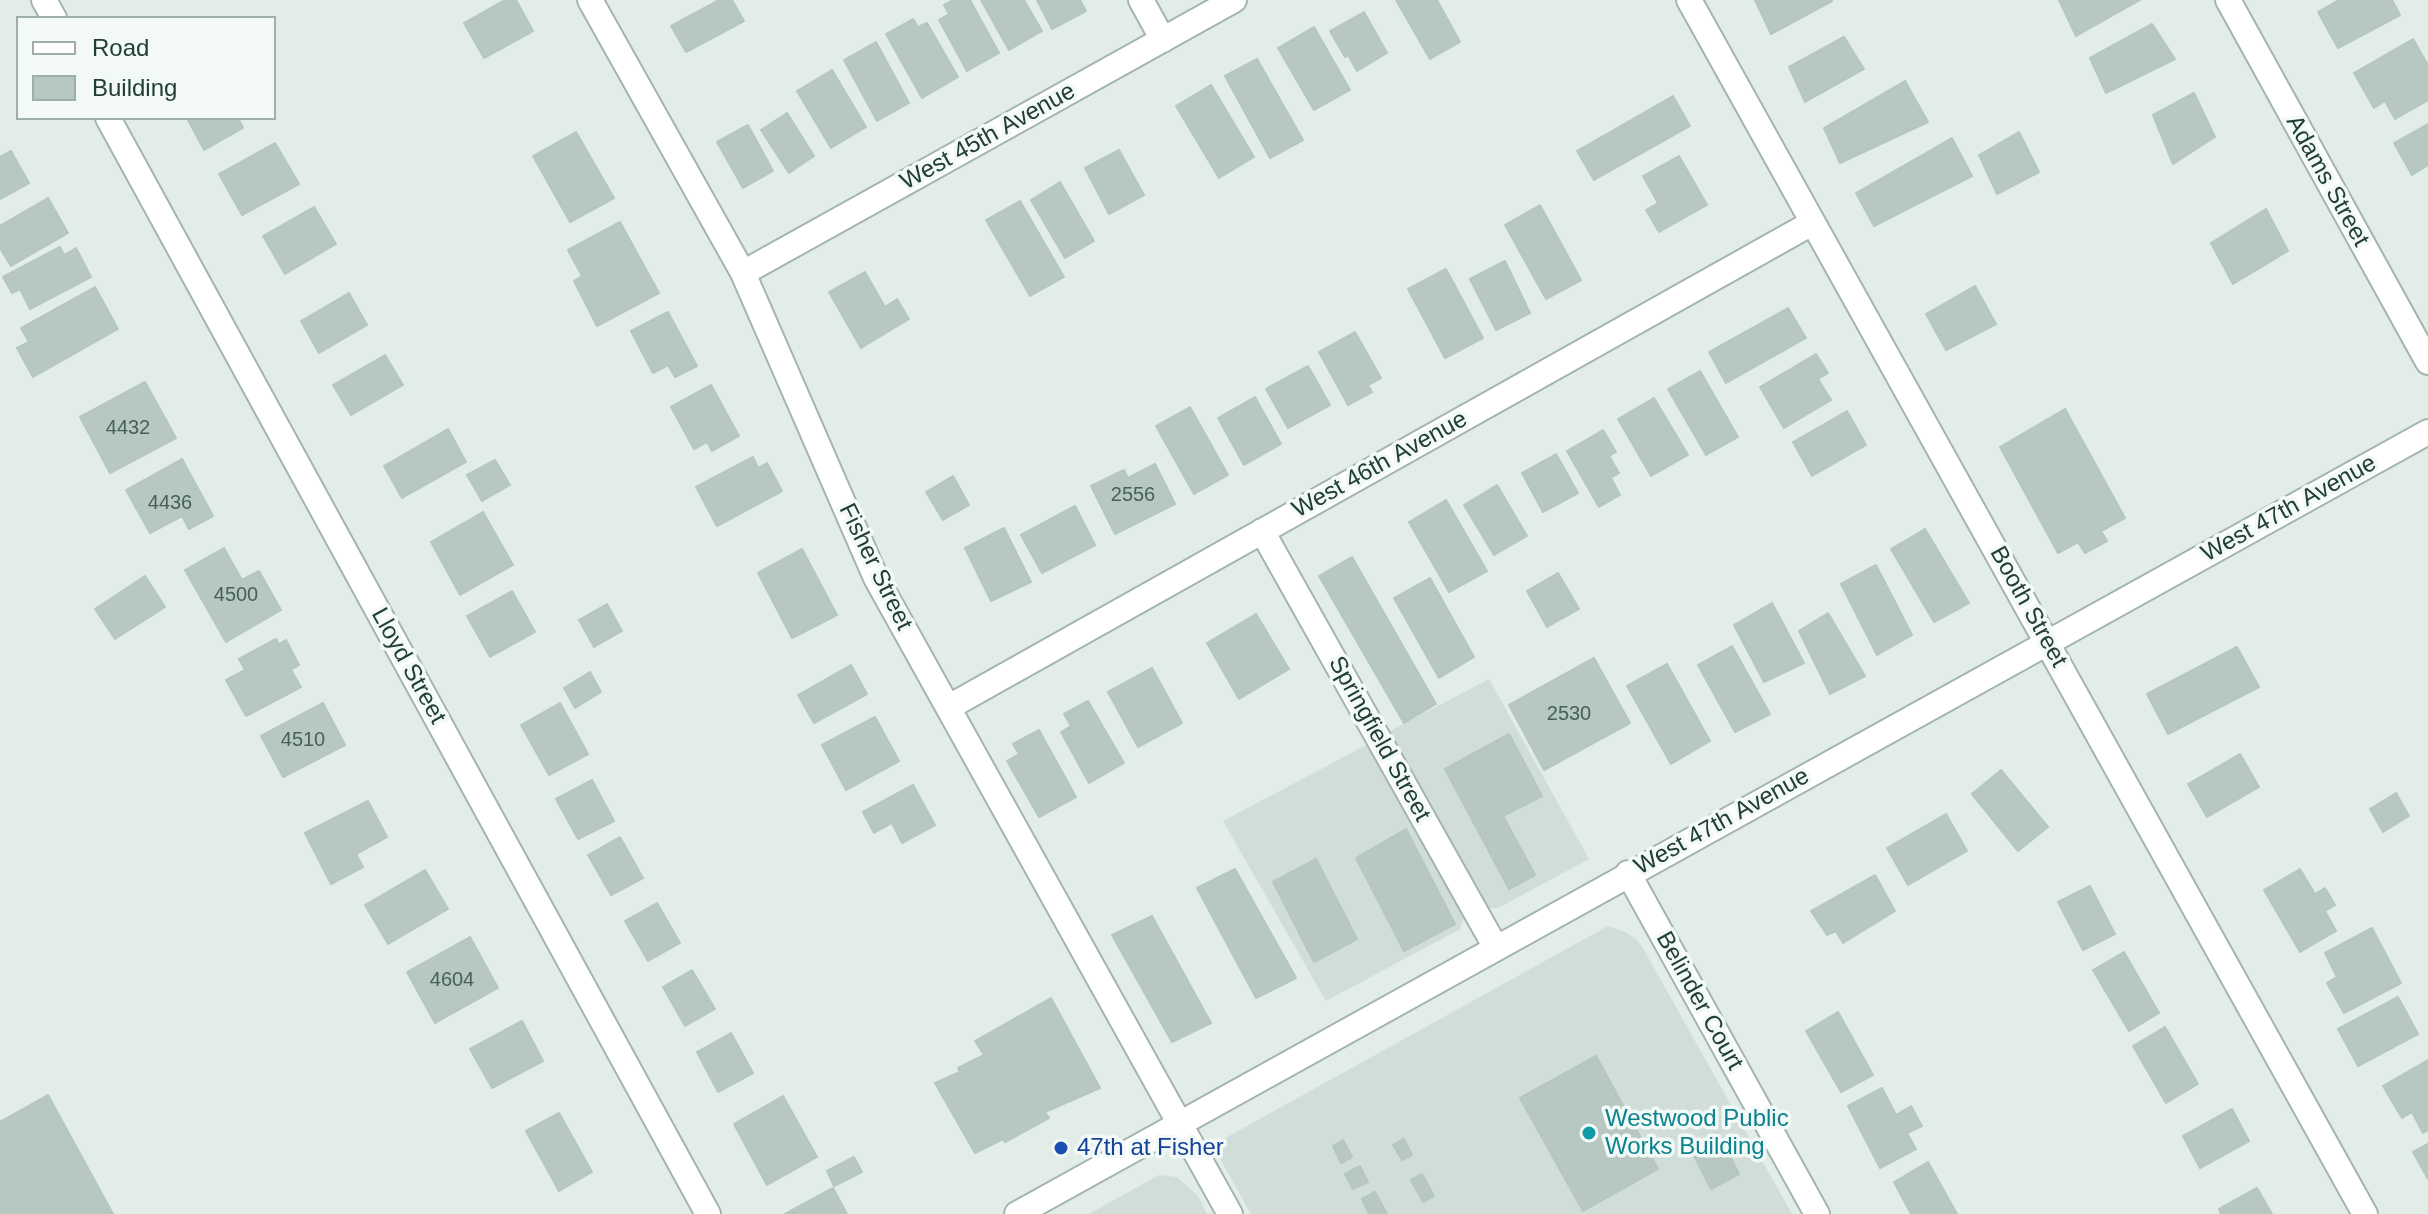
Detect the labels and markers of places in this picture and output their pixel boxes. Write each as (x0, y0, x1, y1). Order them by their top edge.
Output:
place label: Westwood Public Works Building (1605, 1105, 1789, 1161)
marker: Westwood Public Works Building (1580, 1124, 1598, 1142)
place label: 47th at Fisher (1077, 1134, 1224, 1162)
marker: 47th at Fisher (1052, 1139, 1070, 1157)

